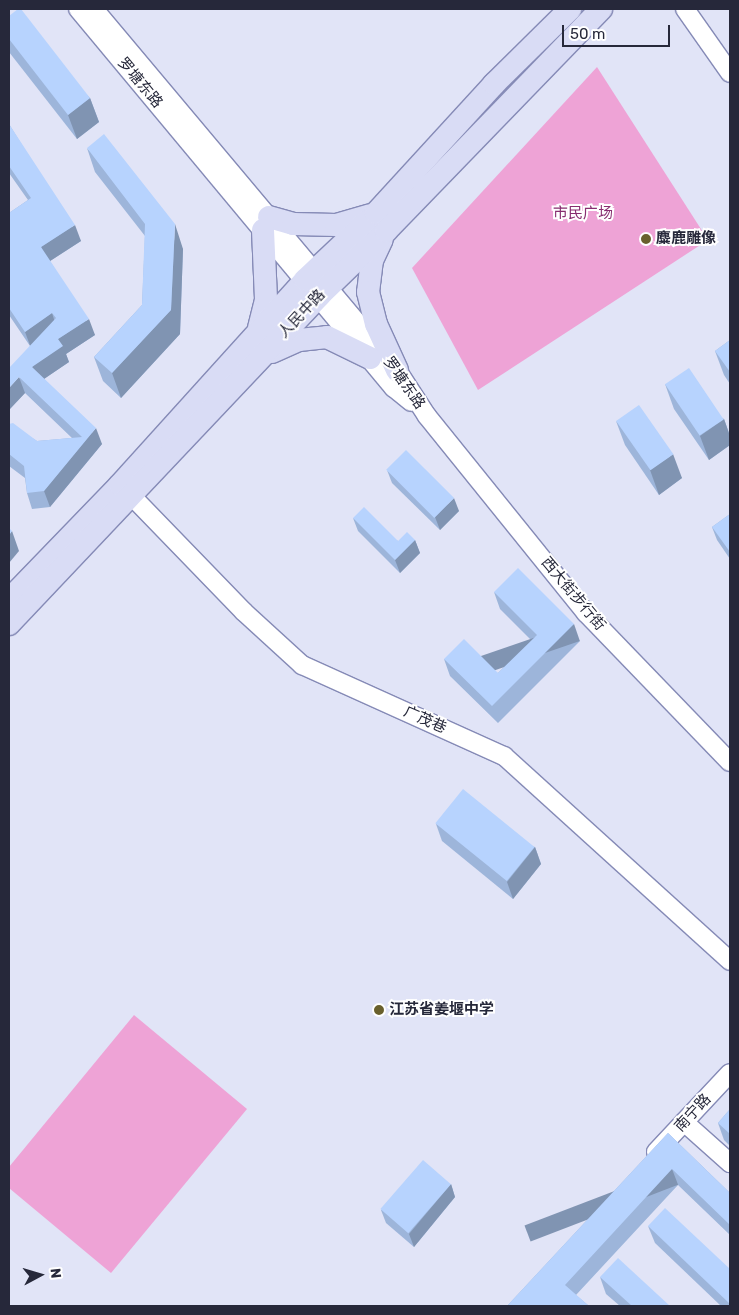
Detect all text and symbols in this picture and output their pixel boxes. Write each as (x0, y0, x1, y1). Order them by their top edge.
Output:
scale bar (564, 15, 672, 47)
text: 50 m (570, 25, 605, 43)
street label: 罗塘东路 (114, 54, 166, 112)
park label: 市民广场 (553, 205, 613, 223)
place label: 麋鹿雕像 (656, 230, 716, 248)
marker: 麋鹿雕像 (640, 233, 652, 245)
street label: 人民中路 (275, 286, 329, 342)
street label: 罗塘东路 (379, 353, 429, 413)
street label: 西大街步行街 (537, 554, 609, 634)
street label: 广茂巷 (401, 703, 449, 737)
place label: 江苏省姜堰中学 (389, 1001, 494, 1019)
marker: 江苏省姜堰中学 (373, 1004, 385, 1016)
street label: 南宁路 (671, 1090, 715, 1136)
north arrow (15, 1250, 65, 1300)
text: N (46, 1267, 64, 1279)

